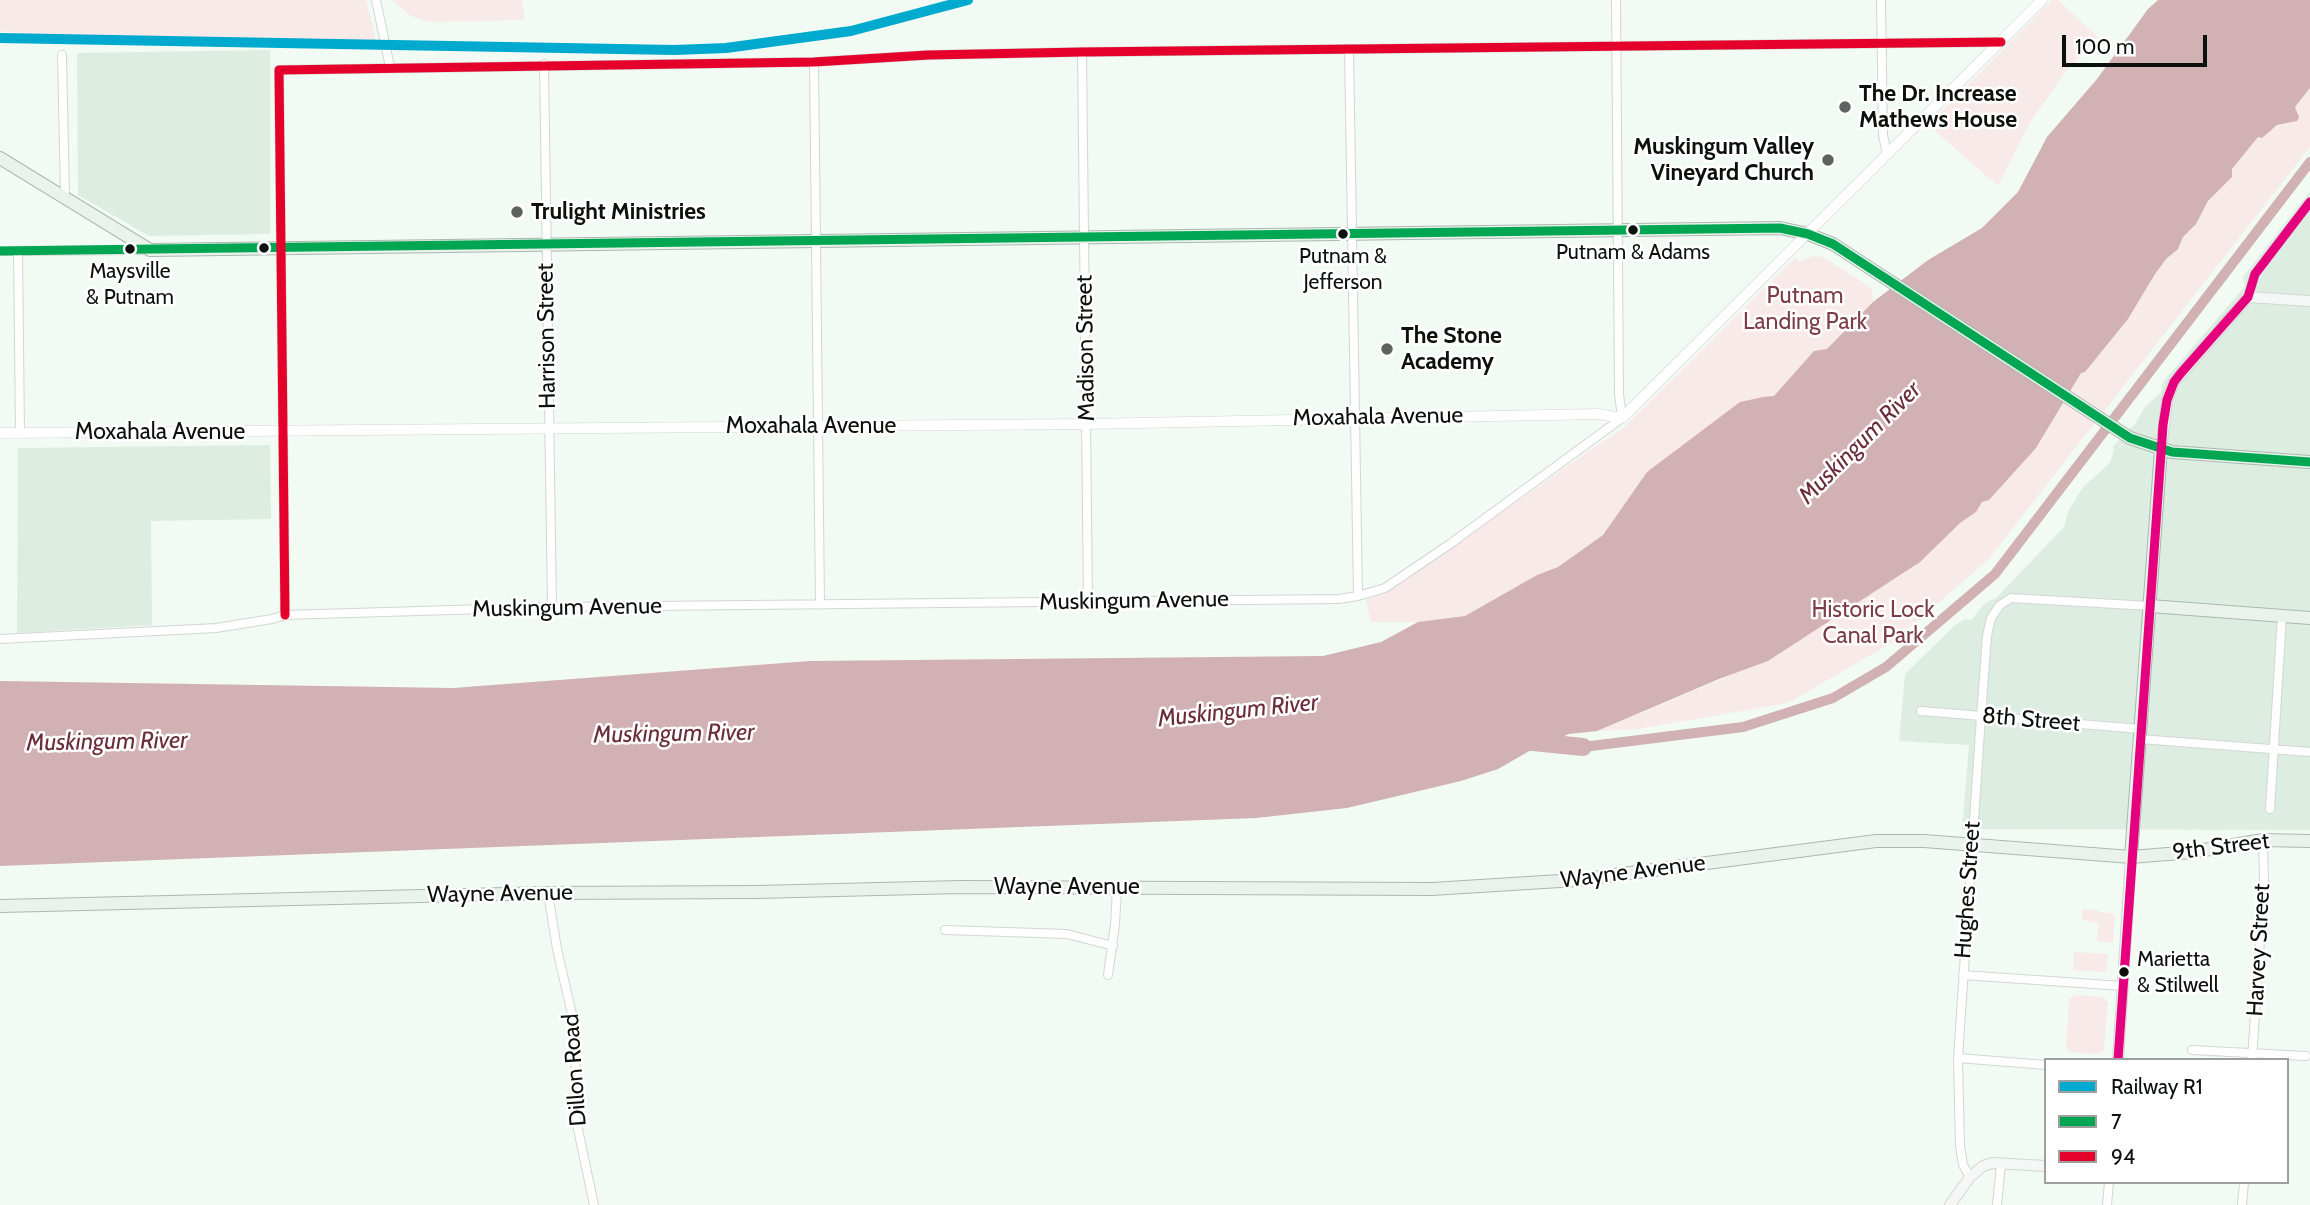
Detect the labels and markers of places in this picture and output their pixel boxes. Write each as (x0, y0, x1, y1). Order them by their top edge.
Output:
place label: The Dr. Increase Mathews House (1859, 80, 2017, 134)
marker: The Dr. Increase Mathews House (1837, 99, 1853, 115)
place label: Muskingum Valley Vineyard Church (1633, 133, 1814, 187)
marker: Muskingum Valley Vineyard Church (1820, 152, 1836, 168)
place label: Trulight Ministries (531, 198, 706, 226)
marker: Trulight Ministries (509, 204, 525, 220)
marker: Putnam & Adams (1626, 223, 1640, 237)
marker: Putnam & Jefferson (1336, 227, 1350, 241)
place label: Putnam & Adams (1556, 240, 1710, 266)
unlabelled marker (257, 241, 271, 255)
marker: Maysville & Putnam (123, 242, 137, 256)
place label: Putnam & Jefferson (1299, 244, 1387, 294)
place label: Maysville & Putnam (86, 259, 174, 309)
place label: The Stone Academy (1401, 322, 1502, 376)
marker: The Stone Academy (1379, 341, 1395, 357)
place label: Marietta & Stilwell (2137, 947, 2219, 997)
marker: Marietta & Stilwell (2117, 965, 2131, 979)

